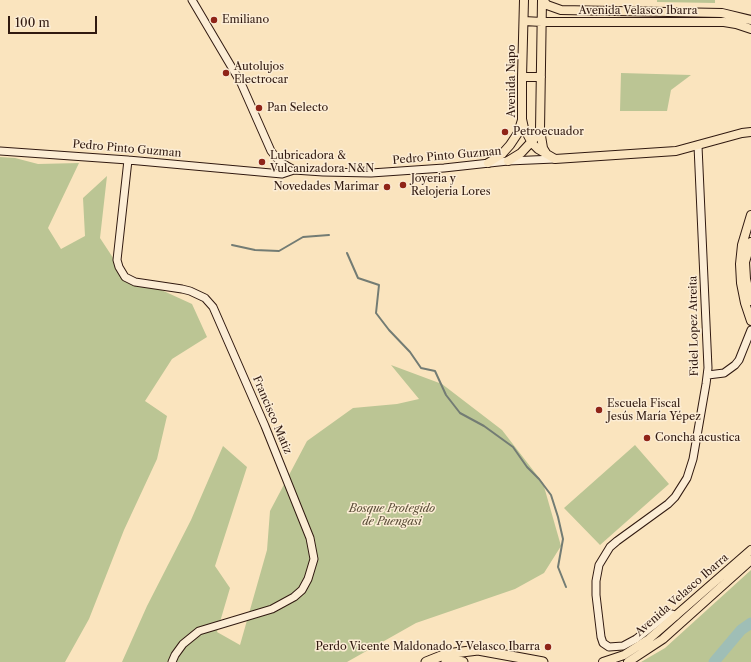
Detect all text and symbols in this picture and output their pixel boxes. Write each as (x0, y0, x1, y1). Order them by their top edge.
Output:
street label: Avenida Velasco Ibarra (579, 4, 697, 18)
scale bar (10, 8, 99, 34)
place label: Emiliano (222, 13, 269, 27)
text: 100 m (15, 15, 50, 30)
marker: Emiliano (209, 15, 219, 25)
street label: Avenida Napo (505, 44, 519, 118)
place label: Autolujos Electrocar (234, 60, 288, 86)
marker: Autolujos Electrocar (221, 68, 231, 78)
place label: Pan Selecto (267, 101, 328, 115)
marker: Pan Selecto (254, 103, 264, 113)
place label: Petroecuador (513, 125, 584, 139)
marker: Petroecuador (500, 127, 510, 137)
street label: Pedro Pinto Guzman (72, 138, 182, 160)
street label: Pedro Pinto Guzman (392, 145, 502, 167)
place label: Lubricadora & Vulcanizadora N&N (270, 149, 374, 175)
marker: Lubricadora & Vulcanizadora N&N (257, 157, 267, 167)
place label: Joyeria y Relojeria Lores (411, 172, 491, 198)
place label: Novedades Marimar (273, 180, 379, 194)
marker: Joyeria y Relojeria Lores (398, 180, 408, 190)
marker: Novedades Marimar (382, 182, 392, 192)
street label: Fidel Lopez Atreita (687, 276, 701, 376)
street label: Francisco Matiz (250, 374, 294, 456)
place label: Escuela Fiscal Jesús María Yépez (607, 397, 701, 423)
marker: Escuela Fiscal Jesús María Yépez (594, 405, 604, 415)
place label: Concha acustica (655, 431, 740, 445)
marker: Concha acustica (642, 433, 652, 443)
park label: Bosque Protegido de Puengasi (349, 502, 435, 528)
street label: Avenida Velasco Ibarra (633, 551, 731, 639)
place label: Perdo Vicente Maldonado Y Velasco Ibarra (316, 640, 540, 654)
marker: Perdo Vicente Maldonado Y Velasco Ibarra (543, 642, 553, 652)

